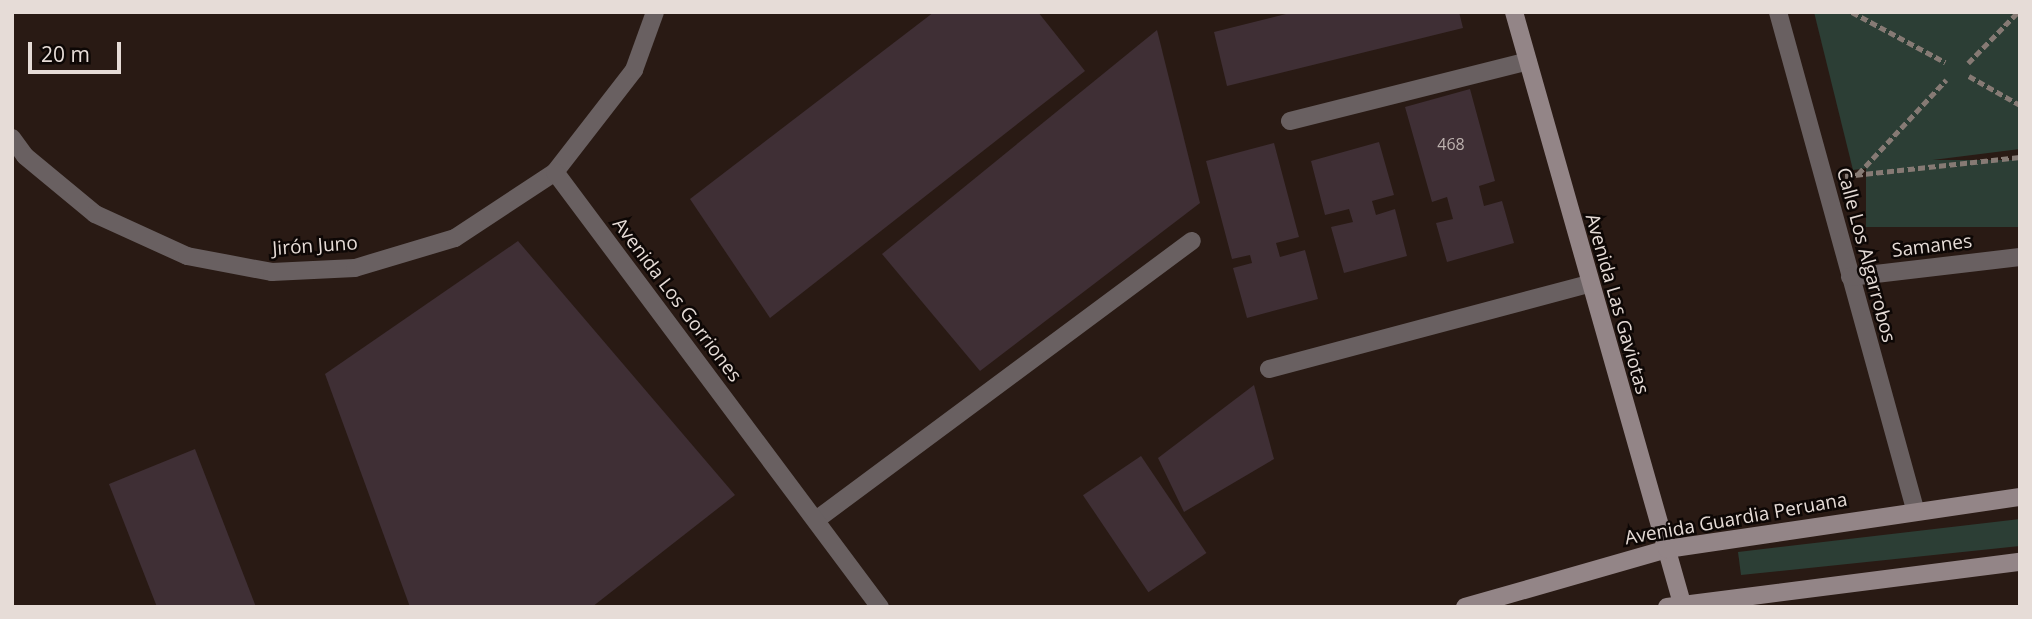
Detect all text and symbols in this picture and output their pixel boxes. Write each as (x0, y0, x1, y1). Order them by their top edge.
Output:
scale bar (32, 28, 124, 72)
text: 20 m (41, 40, 90, 68)
house number: 468 (1437, 134, 1465, 154)
street label: Calle Los Algarrobos (1832, 165, 1900, 345)
street label: Avenida Las Gaviotas (1580, 211, 1654, 397)
street label: Avenida Los Gorriones (608, 213, 746, 387)
street label: Samanes (1891, 230, 1973, 262)
street label: Jirón Juno (272, 232, 358, 260)
street label: Avenida Guardia Peruana (1623, 488, 1849, 550)

